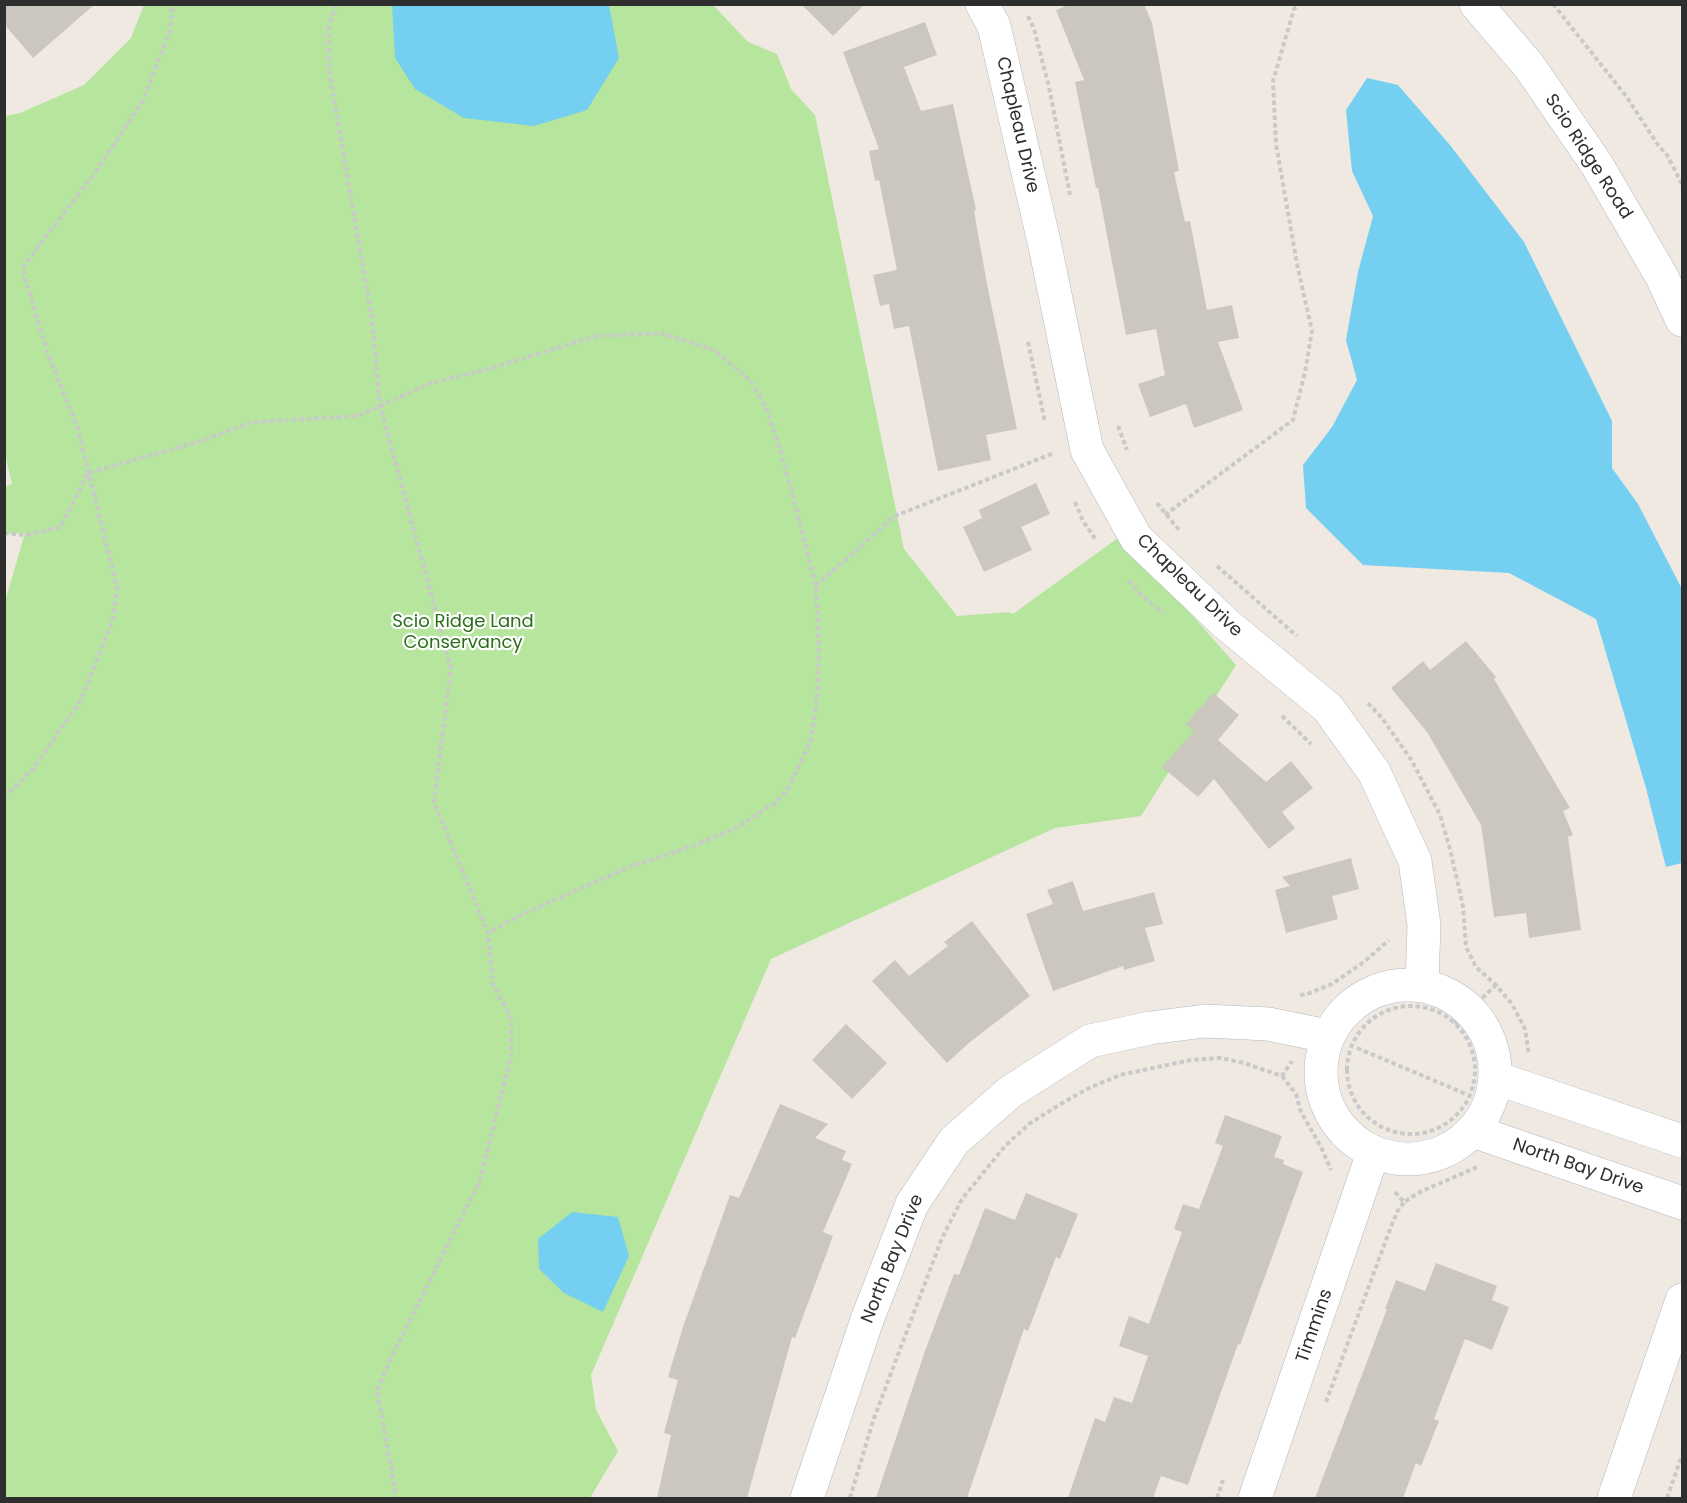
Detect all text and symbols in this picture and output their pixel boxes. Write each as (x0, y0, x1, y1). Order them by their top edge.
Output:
street label: Chapleau Drive (991, 55, 1043, 195)
street label: Scio Ridge Road (1540, 90, 1636, 224)
street label: Chapleau Drive (1132, 530, 1246, 642)
park label: Scio Ridge Land Conservancy (392, 611, 534, 654)
street label: North Bay Drive (1510, 1134, 1646, 1200)
street label: North Bay Drive (857, 1191, 929, 1327)
street label: Timmins (1292, 1286, 1338, 1366)

